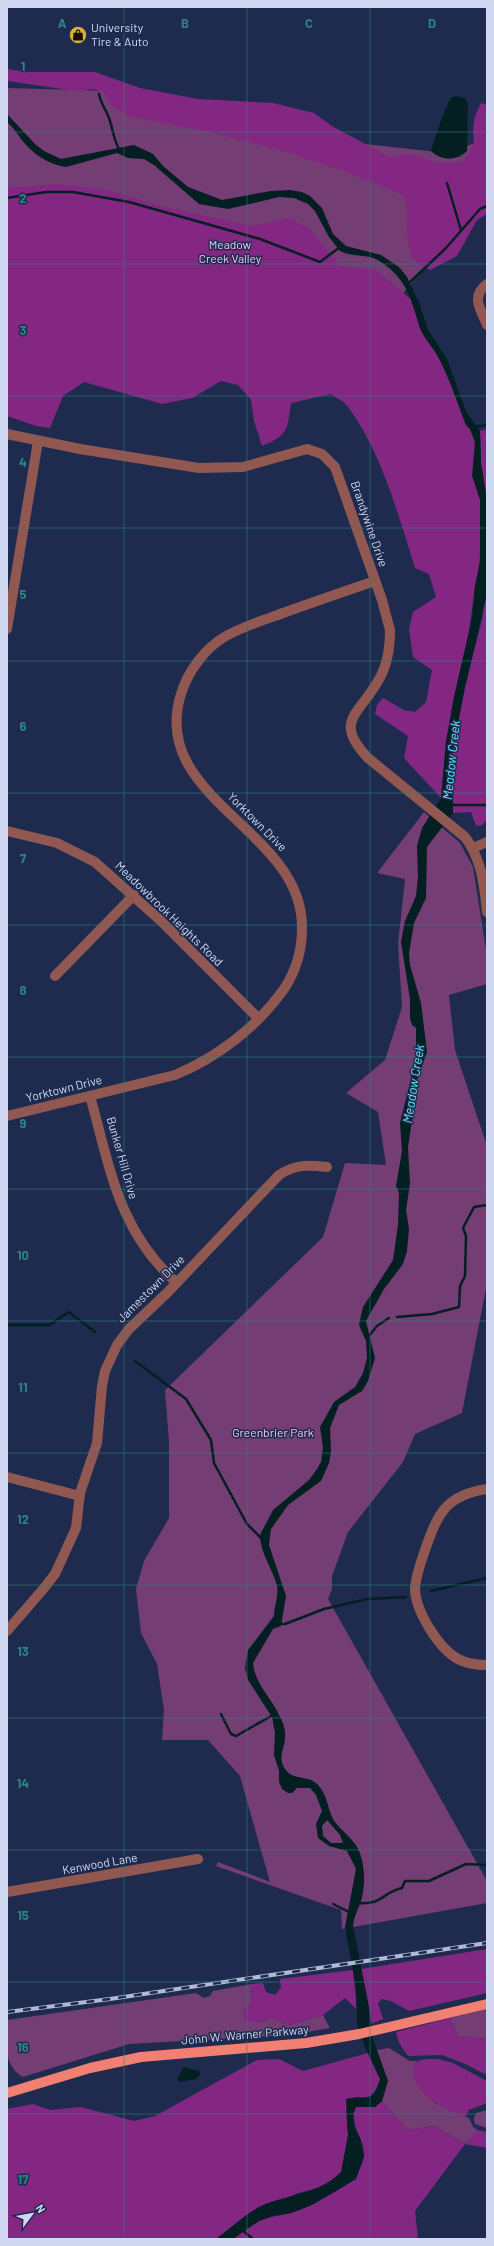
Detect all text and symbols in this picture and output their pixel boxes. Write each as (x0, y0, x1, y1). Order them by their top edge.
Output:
text: A (58, 15, 67, 31)
text: B (181, 15, 189, 31)
text: C (305, 15, 313, 31)
text: D (428, 15, 436, 31)
place label: University Tire & Auto (91, 20, 149, 48)
shop icon: University Tire & Auto (68, 25, 88, 45)
text: 1 (21, 58, 25, 74)
text: 2 (19, 190, 27, 206)
park label: Meadow Creek Valley (199, 237, 262, 265)
text: 3 (19, 322, 27, 338)
text: 4 (19, 454, 27, 470)
street label: Brandywine Drive (349, 479, 391, 569)
text: 5 (19, 586, 27, 602)
text: 6 (20, 718, 27, 734)
water label: Meadow Creek (439, 719, 463, 800)
street label: Yorktown Drive (225, 789, 290, 854)
text: 7 (20, 850, 27, 866)
street label: Meadowbrook Heights Road (113, 858, 226, 968)
text: 8 (19, 982, 27, 998)
water label: Meadow Creek (399, 1043, 427, 1125)
street label: Yorktown Drive (24, 1072, 103, 1104)
text: 9 (20, 1115, 27, 1131)
street label: Bunker Hill Drive (105, 1115, 141, 1200)
text: 10 (17, 1247, 29, 1263)
street label: Jamestown Drive (114, 1252, 187, 1325)
text: 11 (18, 1379, 28, 1395)
park label: Greenbrier Park (232, 1425, 314, 1439)
text: 12 (17, 1511, 29, 1527)
text: 13 (17, 1643, 29, 1659)
text: 14 (17, 1775, 29, 1791)
street label: Kenwood Lane (61, 1850, 139, 1877)
text: 15 (17, 1907, 29, 1923)
street label: John W. Warner Parkway (181, 2021, 310, 2047)
text: 16 (17, 2039, 29, 2055)
text: 17 (17, 2171, 29, 2187)
north arrow (12, 2194, 52, 2234)
text: N (33, 2202, 48, 2215)

